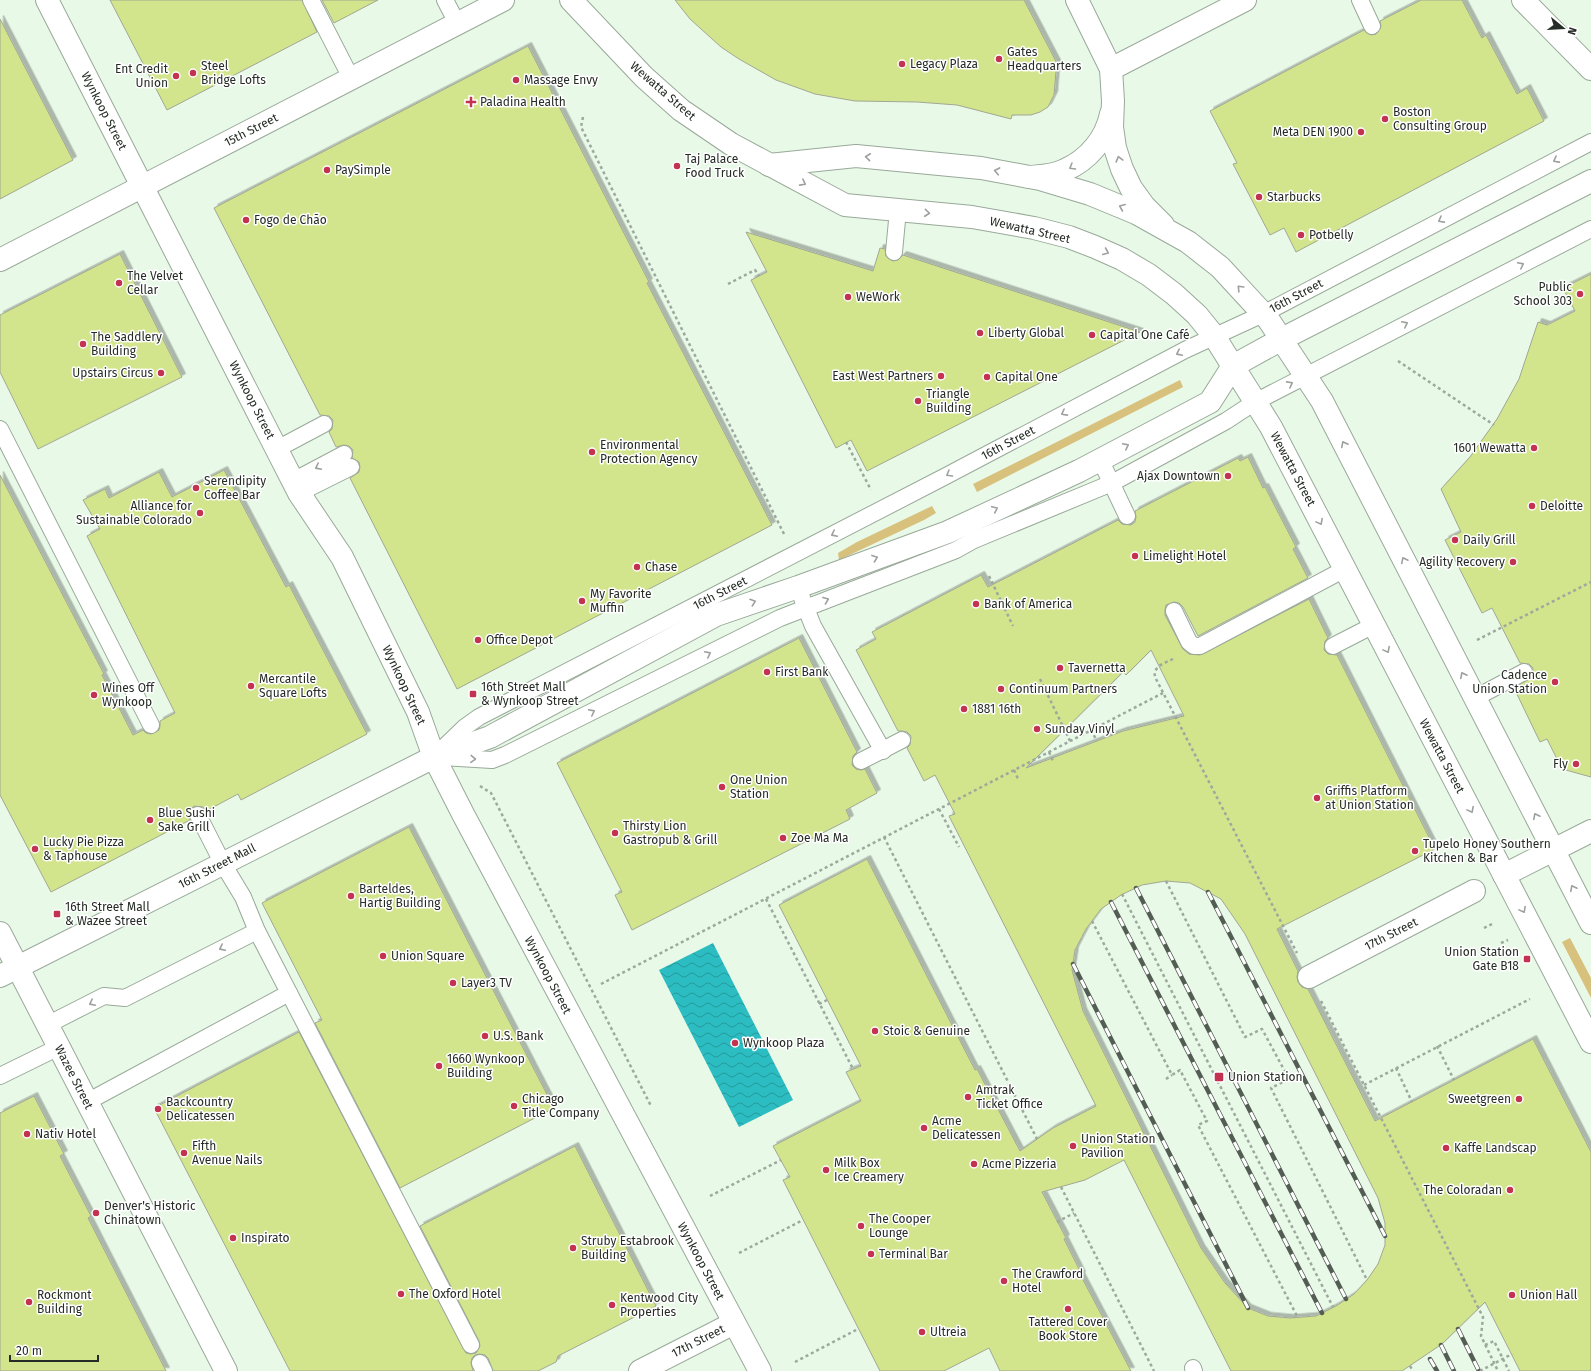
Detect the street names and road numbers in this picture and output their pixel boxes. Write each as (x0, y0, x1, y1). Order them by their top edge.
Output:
street label: Wewatta Street (627, 59, 699, 124)
street label: Wynkoop Street (78, 70, 130, 153)
street label: 15th Street (222, 110, 281, 149)
street label: Wewatta Street (988, 214, 1072, 246)
street label: 16th Street (1267, 276, 1326, 316)
street label: Wynkoop Street (226, 359, 278, 442)
street label: 16th Street (979, 423, 1038, 463)
street label: Wewatta Street (1268, 429, 1319, 509)
street label: 16th Street (691, 573, 750, 613)
street label: Wynkoop Street (380, 643, 429, 727)
street label: Wewatta Street (1417, 716, 1468, 796)
street label: 16th Street Mall (176, 840, 258, 891)
street label: 17th Street (1362, 914, 1420, 953)
street label: Wynkoop Street (522, 934, 575, 1017)
street label: Wazee Street (52, 1043, 96, 1112)
street label: Wynkoop Street (675, 1220, 728, 1303)
street label: 17th Street (669, 1321, 727, 1360)

